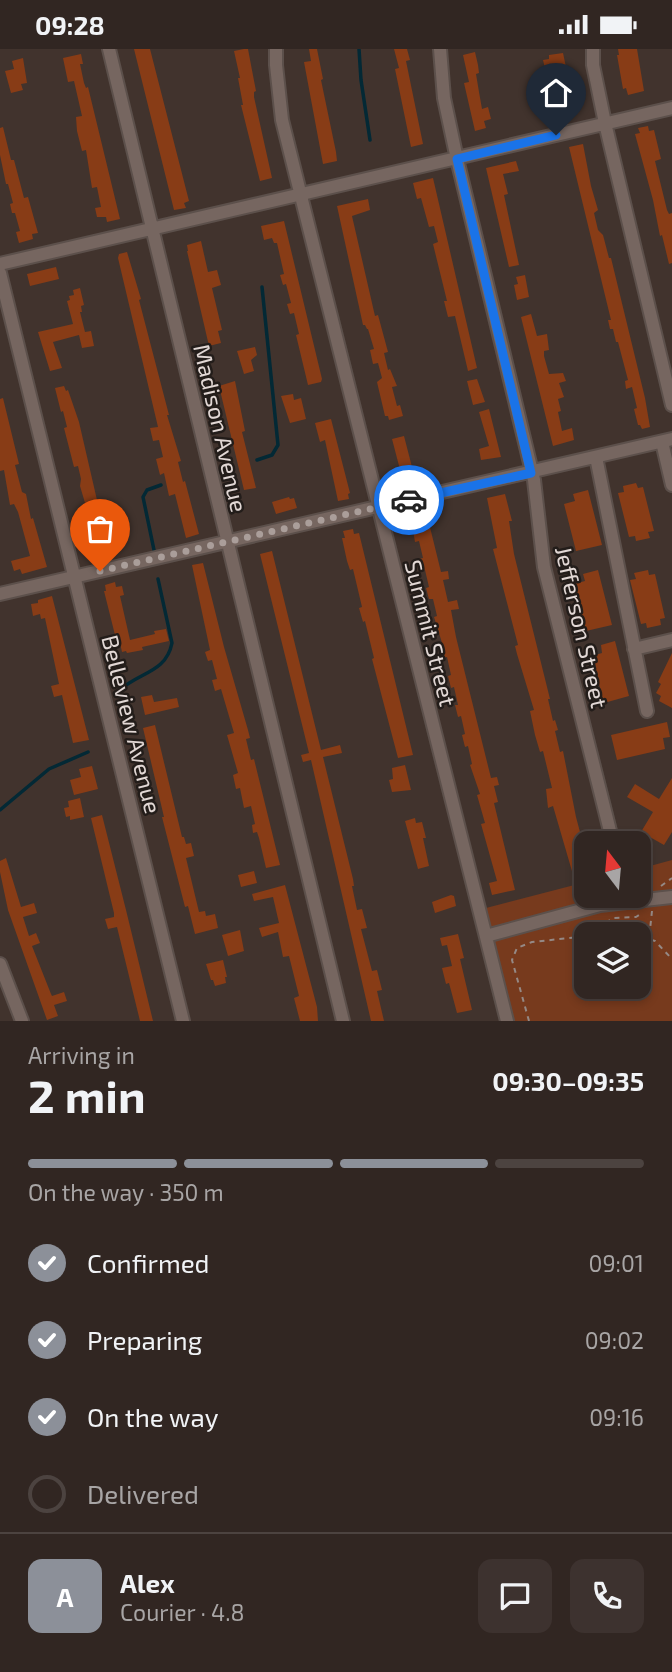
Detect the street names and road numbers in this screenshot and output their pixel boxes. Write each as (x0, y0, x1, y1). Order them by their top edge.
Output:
street label: Madison Avenue (188, 341, 254, 515)
street label: Jefferson Street (550, 543, 614, 711)
street label: Summit Street (399, 557, 463, 709)
street label: Belleview Avenue (96, 632, 168, 816)

